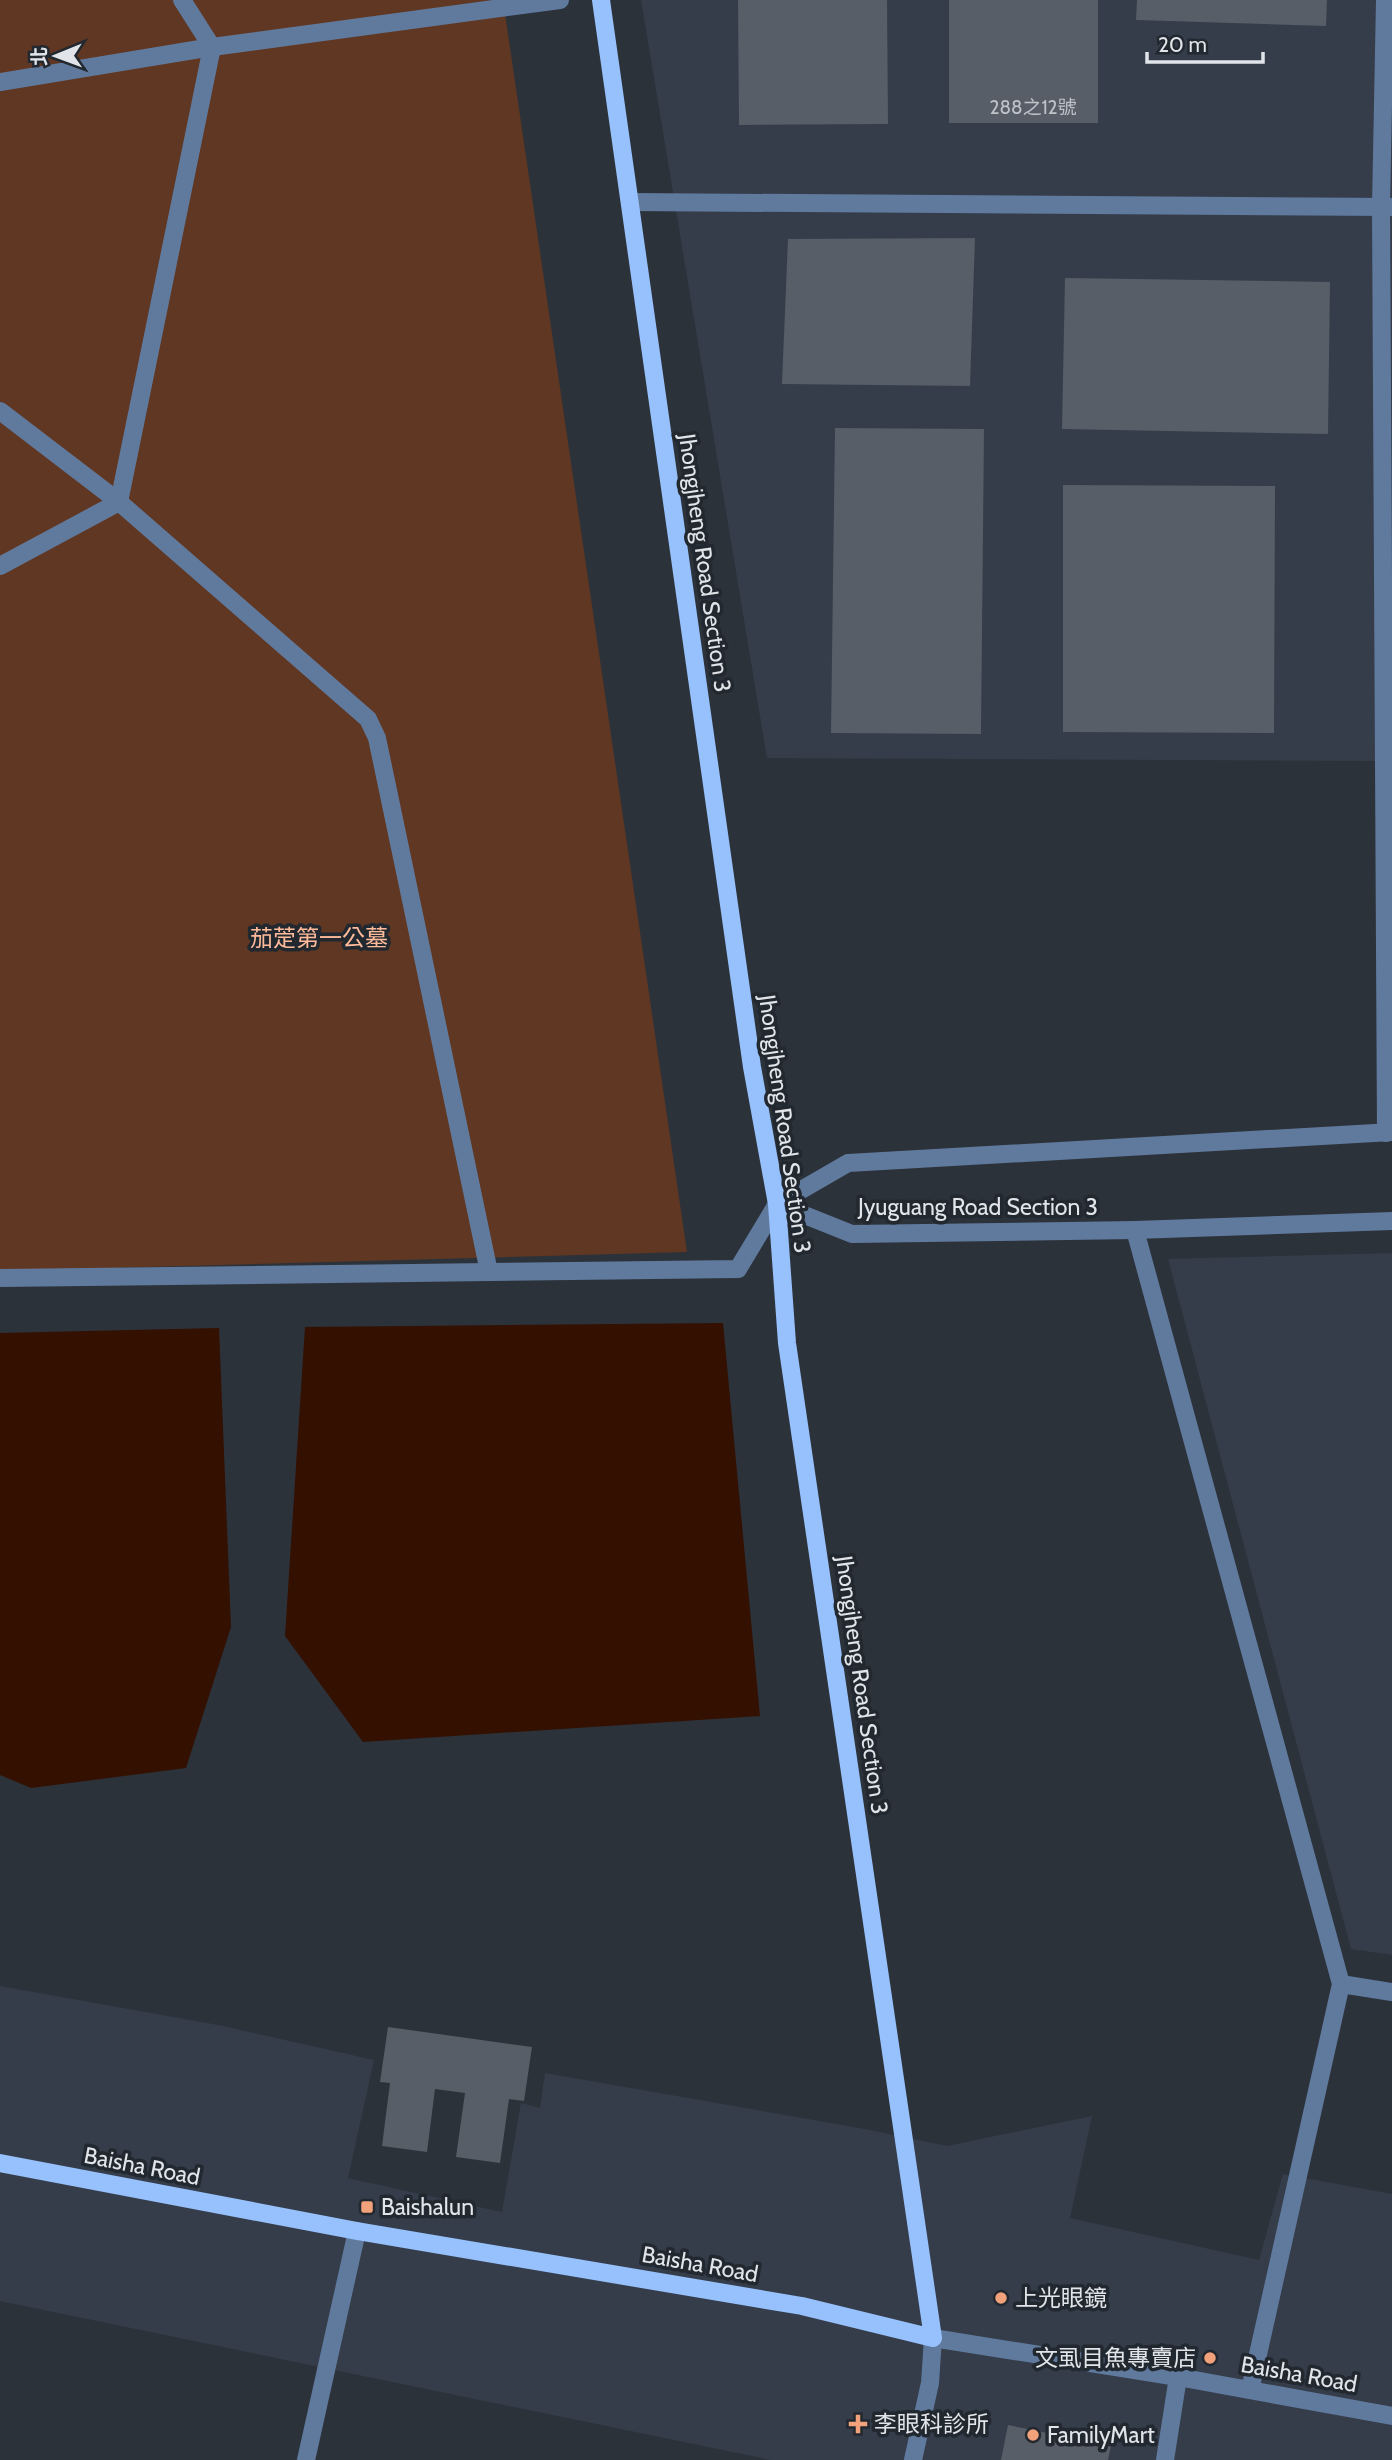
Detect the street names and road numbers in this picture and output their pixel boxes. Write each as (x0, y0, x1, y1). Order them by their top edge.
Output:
street label: Jhongjheng Road Section 3 (673, 431, 737, 694)
street label: Jhongjheng Road Section 3 (753, 992, 817, 1255)
street label: Jyuguang Road Section 3 (857, 1193, 1098, 1221)
street label: Jhongjheng Road Section 3 (830, 1553, 894, 1816)
street label: Baisha Road (82, 2141, 202, 2191)
street label: Baisha Road (640, 2240, 760, 2288)
street label: Baisha Road (1239, 2350, 1359, 2398)

